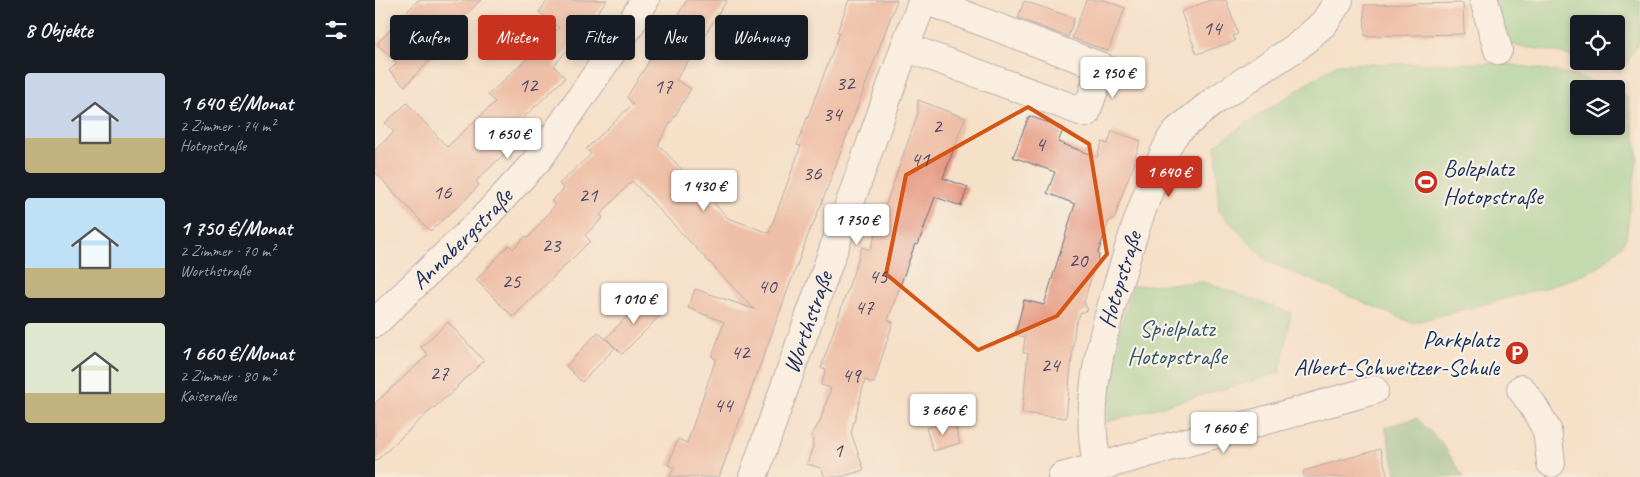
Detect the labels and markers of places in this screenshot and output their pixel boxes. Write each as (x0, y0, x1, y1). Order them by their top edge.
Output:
pin: 2 950 € (1067, 56, 1159, 99)
pin: 1 650 € (462, 118, 554, 160)
place label: Bolzplatz Hotopstraße (1443, 153, 1545, 211)
pin: 1 640 € (1123, 156, 1215, 198)
sports icon: Bolzplatz Hotopstraße (1413, 169, 1439, 195)
pin: 1 430 € (658, 170, 750, 212)
pin: 1 750 € (811, 204, 903, 246)
pin: 1 010 € (588, 282, 680, 325)
place label: Parkplatz Albert-Schweitzer-Schule (1294, 324, 1501, 382)
parking icon: Parkplatz Albert-Schweitzer-Schule (1504, 340, 1530, 366)
pin: 3 660 € (897, 394, 989, 436)
pin: 1 660 € (1178, 412, 1270, 454)

